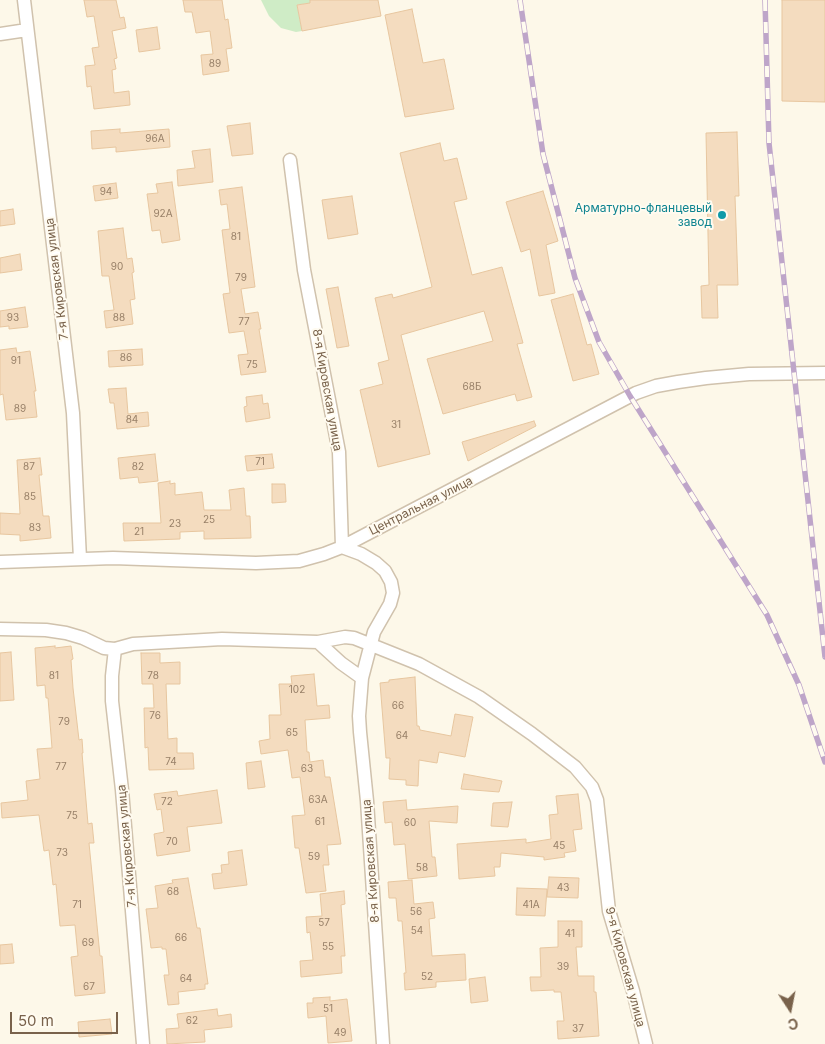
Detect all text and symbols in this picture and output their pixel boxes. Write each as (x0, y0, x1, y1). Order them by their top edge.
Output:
house number: 89 (209, 58, 221, 70)
house number: 96А (145, 133, 165, 145)
house number: 94 (100, 186, 112, 198)
place label: Арматурно-фланцевый завод (575, 201, 712, 229)
house number: 92А (153, 208, 173, 220)
marker: Арматурно-фланцевый завод (716, 209, 728, 221)
street label: 7-я Кировская улица (42, 217, 72, 341)
house number: 81 (231, 231, 241, 243)
house number: 90 (111, 261, 123, 273)
house number: 79 (235, 272, 247, 284)
house number: 93 (7, 312, 19, 324)
house number: 88 (113, 312, 125, 324)
house number: 77 (238, 316, 250, 328)
street label: 8-я Кировская улица (309, 328, 345, 452)
house number: 86 (120, 352, 132, 364)
house number: 91 (11, 355, 21, 367)
house number: 75 (246, 359, 258, 371)
house number: 68Б (463, 381, 481, 393)
house number: 89 (14, 403, 26, 415)
house number: 84 (126, 414, 138, 426)
house number: 31 (391, 419, 401, 431)
house number: 71 (255, 456, 265, 468)
house number: 87 (23, 461, 35, 473)
house number: 82 (132, 461, 144, 473)
street label: Центральная улица (367, 474, 475, 538)
house number: 85 (24, 491, 36, 503)
house number: 25 (203, 514, 215, 526)
house number: 23 (169, 518, 181, 530)
house number: 83 (29, 522, 41, 534)
house number: 21 (134, 526, 144, 538)
house number: 81 (49, 670, 59, 682)
house number: 78 (147, 670, 159, 682)
house number: 102 (289, 684, 305, 696)
house number: 66 (392, 700, 404, 712)
house number: 76 (149, 710, 161, 722)
house number: 79 (58, 716, 70, 728)
house number: 65 (286, 727, 298, 739)
house number: 64 (396, 730, 408, 742)
house number: 74 (165, 756, 177, 768)
house number: 77 (55, 761, 67, 773)
house number: 63 (301, 763, 313, 775)
street label: 7-я Кировская улица (114, 784, 140, 908)
house number: 63А (308, 794, 328, 806)
house number: 72 (161, 796, 173, 808)
street label: 8-я Кировская улица (360, 799, 382, 923)
house number: 75 (66, 810, 78, 822)
house number: 61 (315, 816, 325, 828)
house number: 60 (404, 817, 416, 829)
house number: 70 (166, 836, 178, 848)
house number: 45 (553, 840, 565, 852)
house number: 73 (56, 847, 68, 859)
house number: 59 (308, 851, 320, 863)
house number: 58 (416, 862, 428, 874)
house number: 43 (557, 882, 569, 894)
house number: 68 (167, 886, 179, 898)
house number: 71 (72, 899, 82, 911)
house number: 41А (522, 899, 540, 911)
street label: 9-я Кировская улица (602, 905, 648, 1029)
house number: 56 (410, 906, 422, 918)
house number: 57 (318, 917, 330, 929)
house number: 54 (411, 925, 423, 937)
house number: 41 (565, 928, 575, 940)
house number: 66 (175, 932, 187, 944)
house number: 69 (82, 937, 94, 949)
house number: 55 (322, 941, 334, 953)
house number: 39 (557, 961, 569, 973)
house number: 52 (421, 971, 433, 983)
house number: 64 (180, 973, 192, 985)
house number: 67 (83, 981, 95, 993)
north arrow (765, 984, 815, 1034)
scale bar (12, 1002, 120, 1034)
house number: 51 (323, 1003, 333, 1015)
text: 50 m (18, 1011, 54, 1030)
house number: 62 (186, 1015, 198, 1027)
text: С (786, 1015, 800, 1034)
house number: 37 (572, 1023, 584, 1035)
house number: 49 (334, 1027, 346, 1039)

